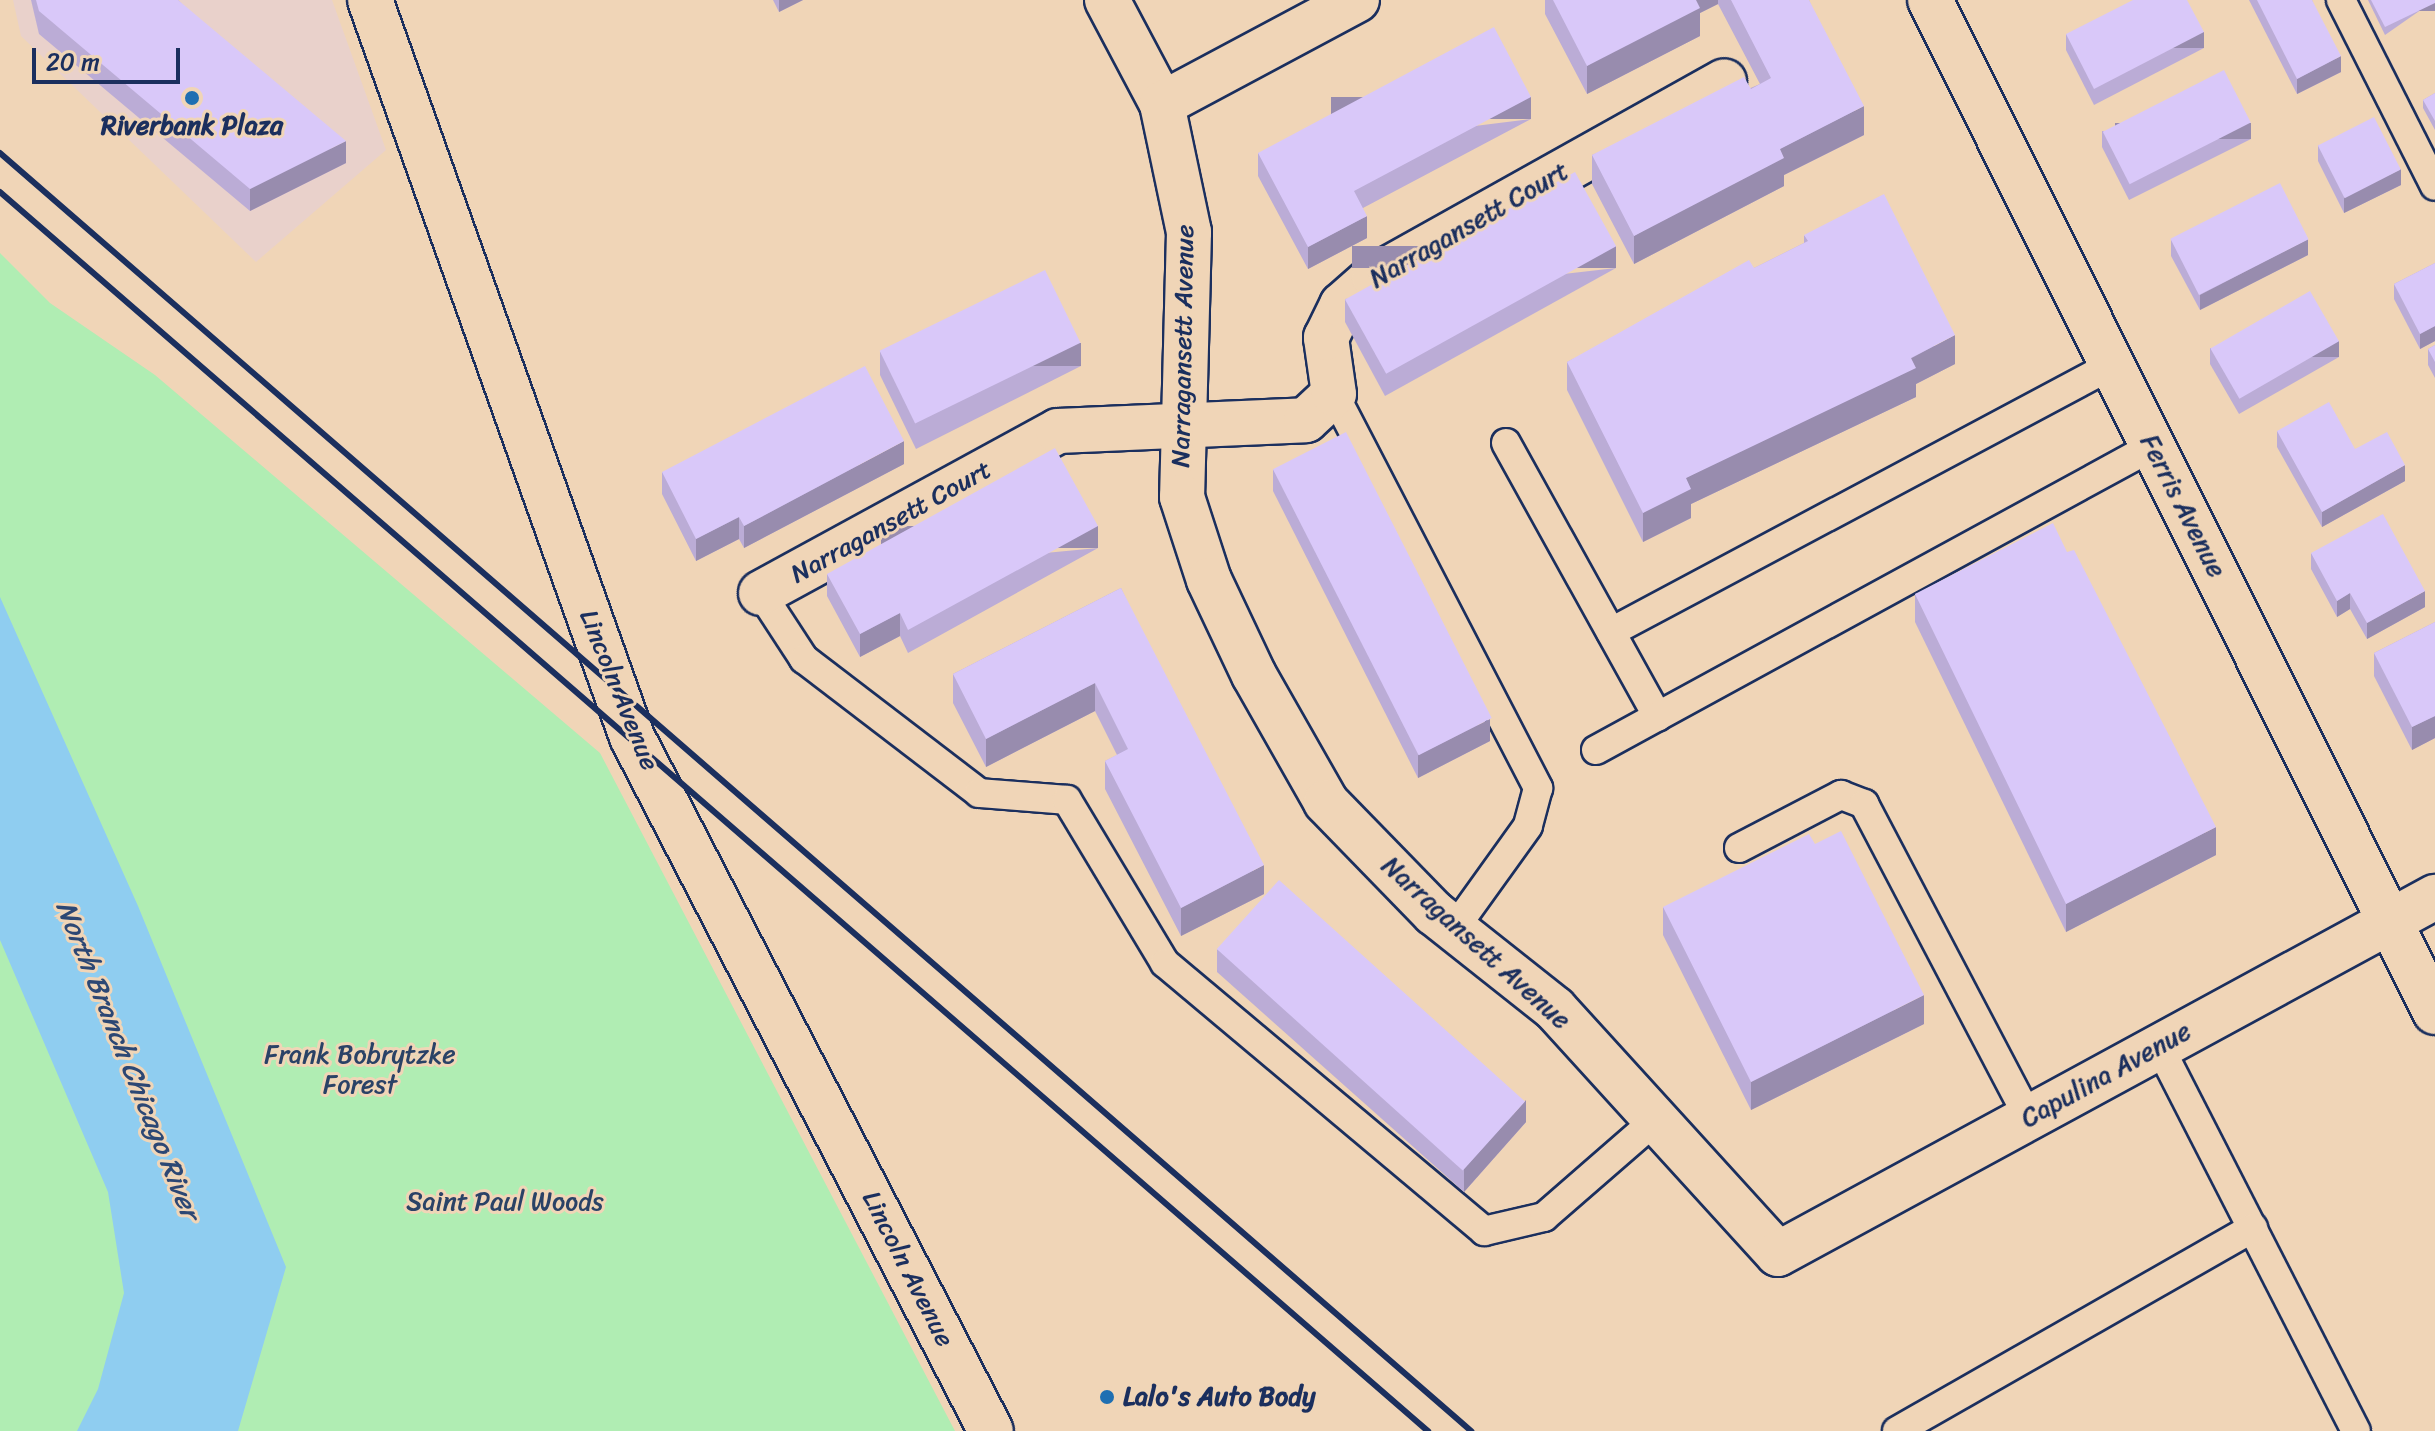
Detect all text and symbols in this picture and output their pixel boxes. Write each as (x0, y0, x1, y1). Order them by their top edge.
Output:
scale bar (36, 32, 184, 82)
text: 20 m (46, 41, 100, 83)
marker: Riverbank Plaza (183, 89, 201, 107)
place label: Riverbank Plaza (101, 110, 283, 142)
street label: Narragansett Court (1364, 155, 1574, 295)
street label: Narragansett Avenue (1165, 225, 1201, 467)
street label: Ferris Avenue (2134, 429, 2232, 583)
street label: Narragansett Court (785, 454, 997, 590)
street label: Lincoln Avenue (573, 605, 665, 775)
street label: Narragansett Avenue (1376, 850, 1576, 1036)
water label: North Branch Chicago River (49, 896, 207, 1224)
street label: Capulina Avenue (2016, 1016, 2196, 1134)
park label: Frank Bobrytzke Forest (264, 1039, 456, 1100)
park label: Saint Paul Woods (406, 1186, 604, 1218)
street label: Lincoln Avenue (855, 1186, 961, 1352)
place label: Lalo's Auto Body (1123, 1381, 1316, 1413)
marker: Lalo's Auto Body (1098, 1388, 1116, 1406)

